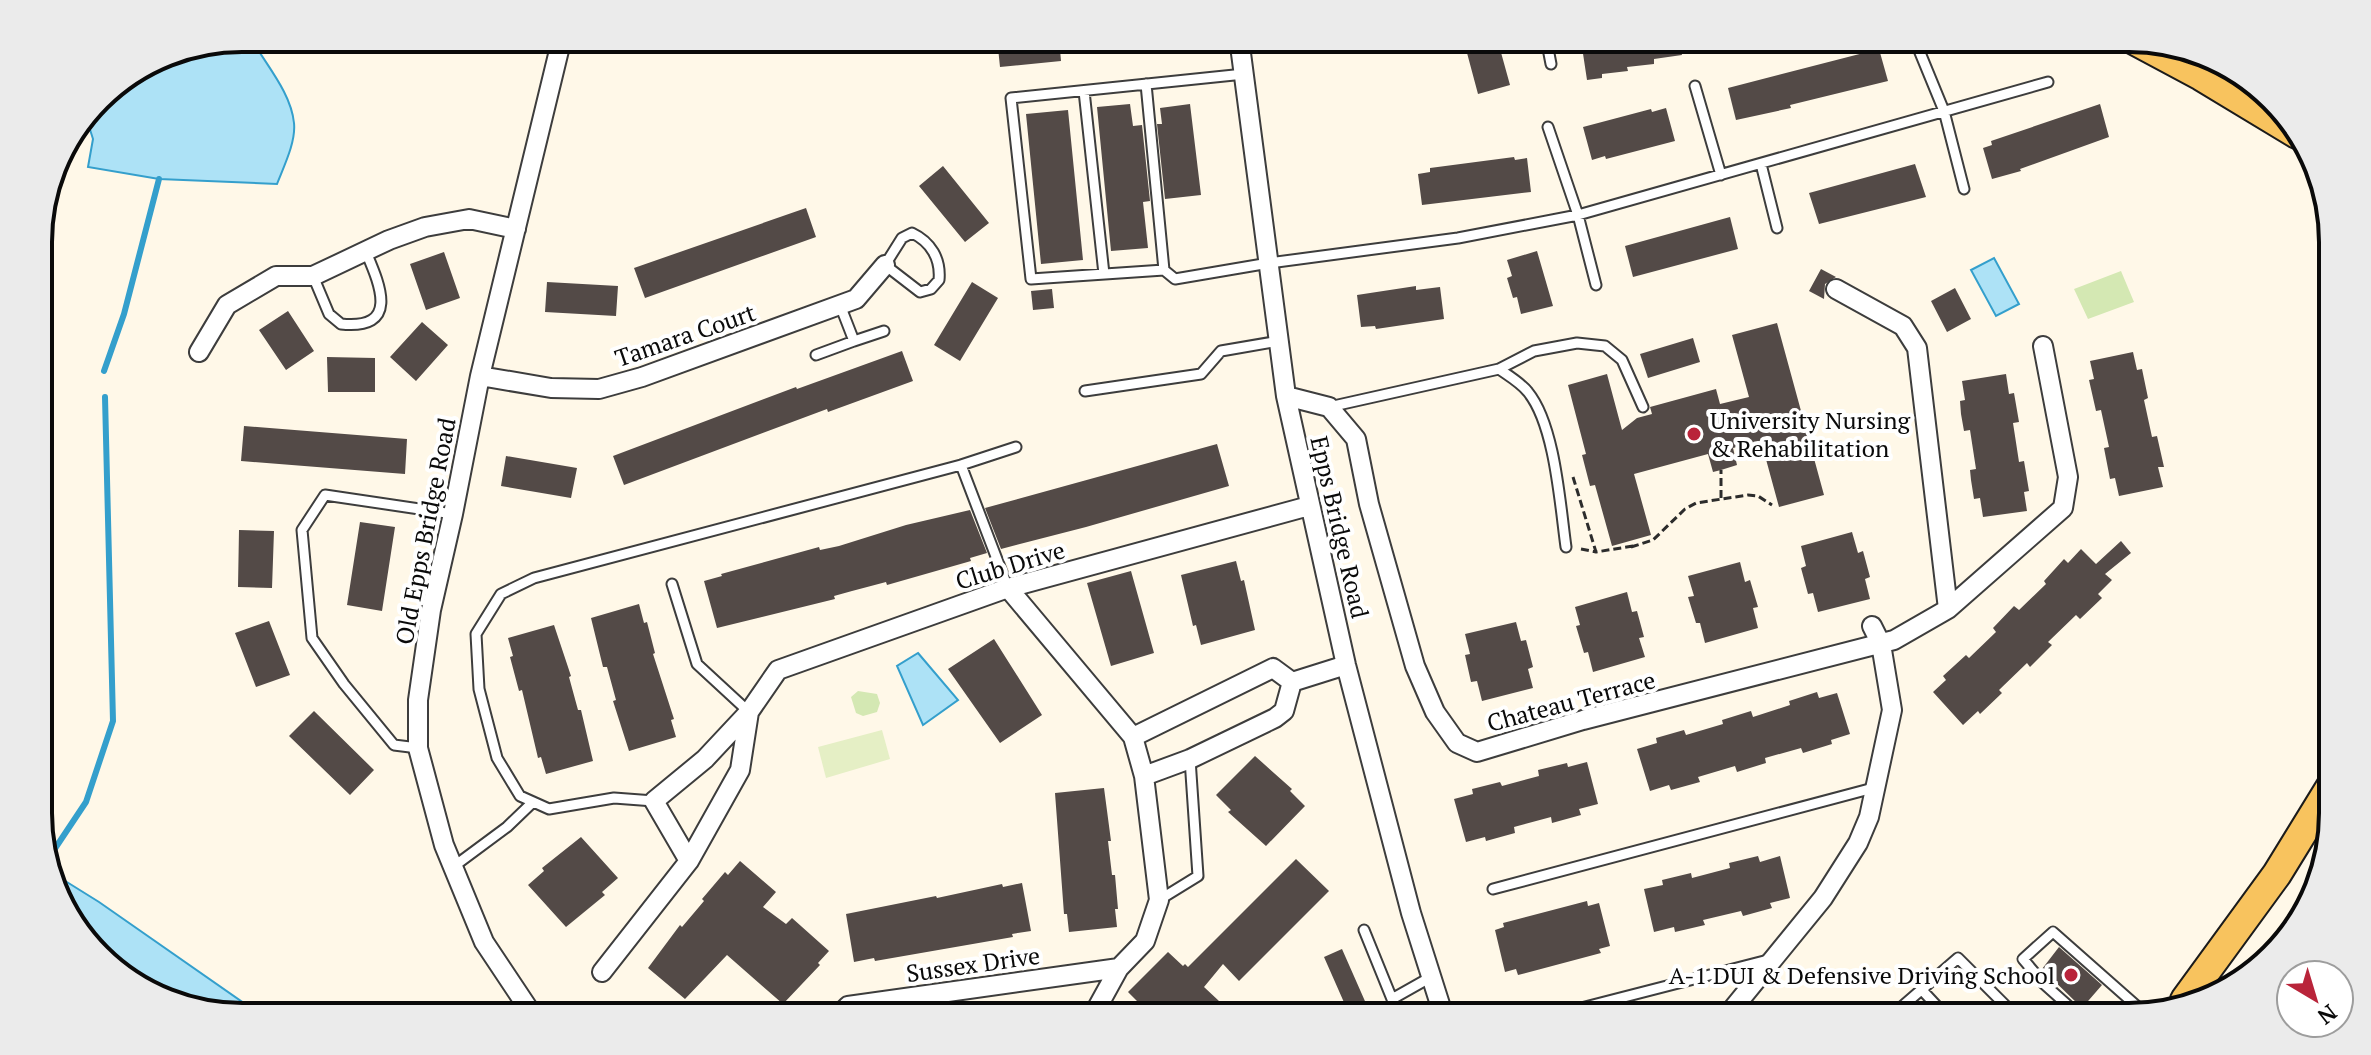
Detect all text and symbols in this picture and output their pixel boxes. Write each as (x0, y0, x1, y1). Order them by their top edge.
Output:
street label: Tamara Court (611, 296, 759, 374)
place label: University Nursing & Rehabilitation (1710, 404, 1911, 464)
street label: Old Epps Bridge Road (387, 415, 463, 647)
marker: University Nursing & Rehabilitation (1685, 425, 1703, 443)
street label: Epps Bridge Road (1303, 433, 1377, 621)
street label: Club Drive (951, 533, 1069, 597)
street label: Chateau Terrace (1483, 663, 1659, 739)
street label: Sussex Drive (904, 939, 1042, 989)
place label: A-1 DUI & Defensive Driving School (1669, 959, 2055, 991)
north arrow (2275, 959, 2355, 1039)
marker: A-1 DUI & Defensive Driving School (2062, 966, 2080, 984)
text: N (2312, 999, 2343, 1032)

